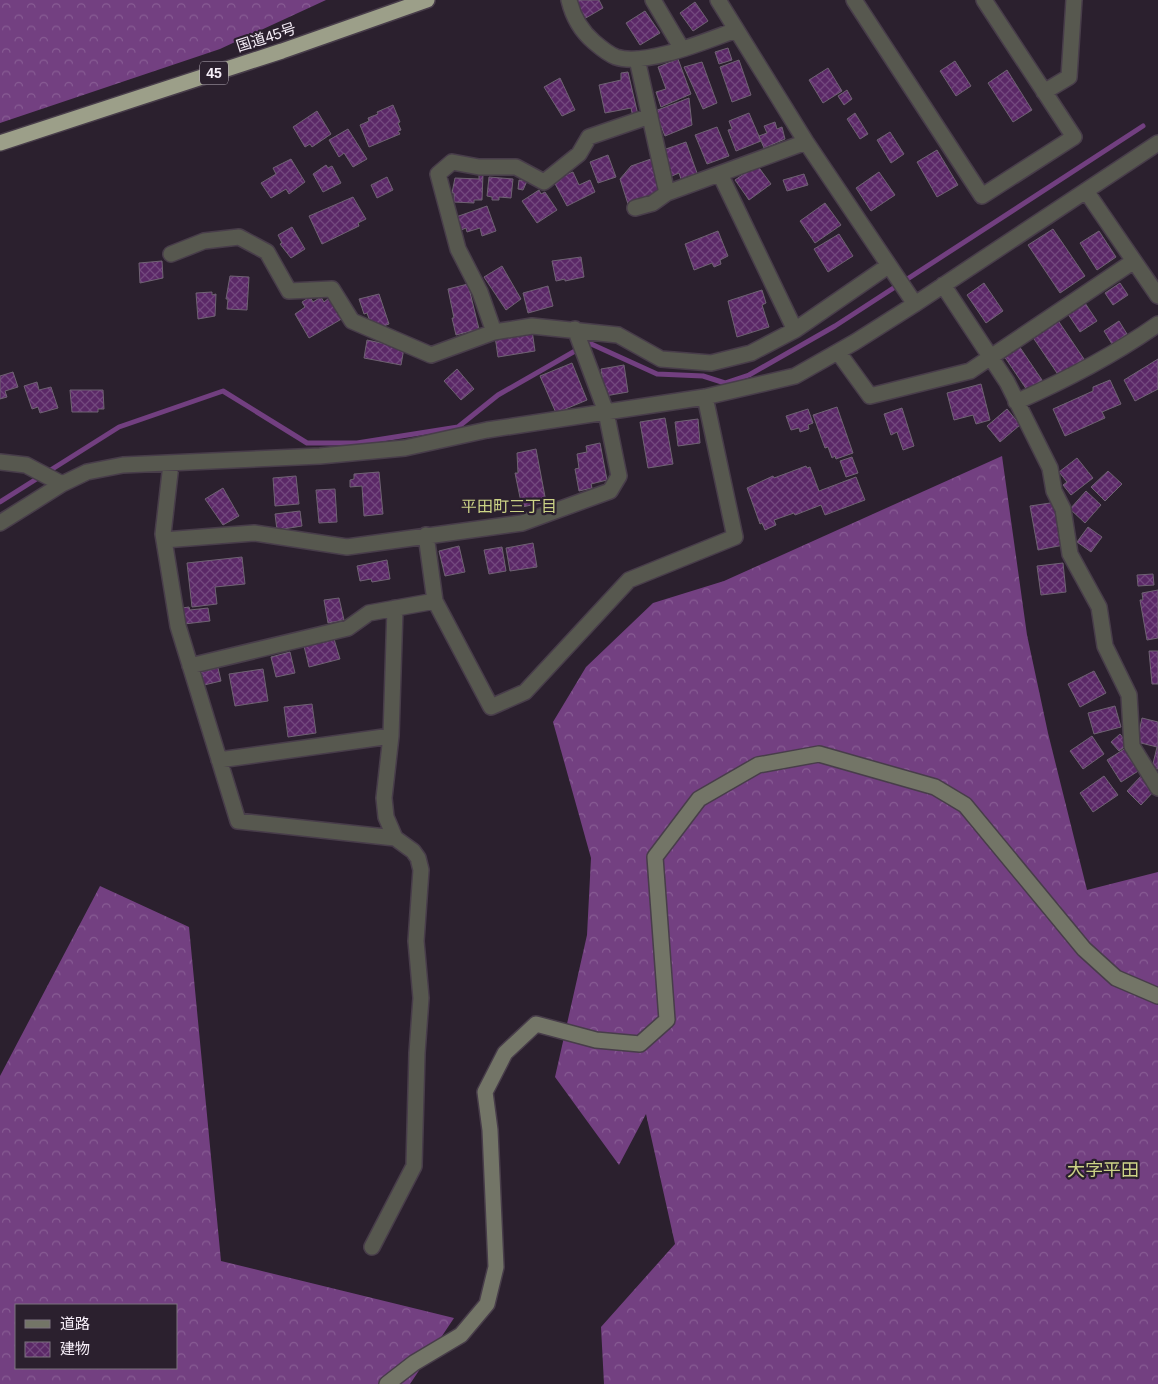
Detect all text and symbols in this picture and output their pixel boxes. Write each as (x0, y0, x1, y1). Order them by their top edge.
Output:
street label: 国道45号 (234, 19, 298, 55)
road number: 45 (200, 62, 228, 84)
district label: 平田町三丁目 (461, 498, 557, 515)
district label: 大字平田 (1067, 1160, 1139, 1180)
legend (15, 1304, 178, 1369)
text: 道路 (60, 1315, 90, 1332)
text: 建物 (60, 1340, 90, 1357)

